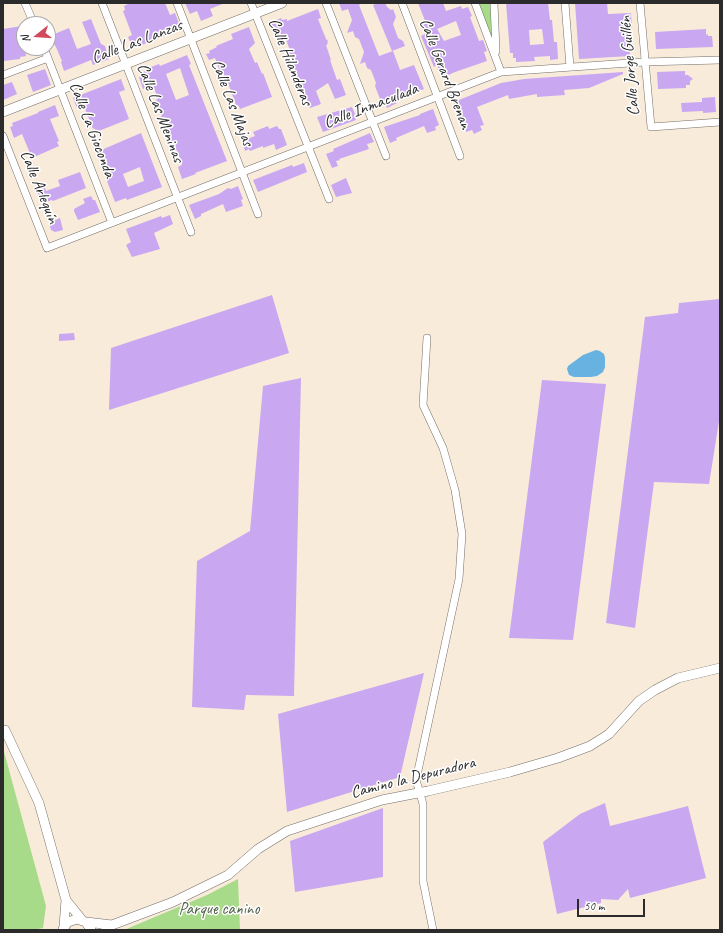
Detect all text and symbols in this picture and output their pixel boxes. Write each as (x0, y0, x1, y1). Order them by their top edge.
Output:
street label: Calle Las Lanzas (89, 15, 185, 69)
street label: Calle Hilanderas (263, 15, 317, 109)
street label: Calle Jorge Guillén (615, 15, 645, 117)
north arrow (16, 16, 56, 56)
street label: Calle Gerard Brenan (414, 16, 476, 132)
text: N (18, 34, 33, 45)
street label: Calle Las Majas (206, 57, 258, 149)
street label: Calle Las Meninas (132, 61, 188, 165)
street label: Calle La Gioconda (64, 79, 120, 181)
street label: Calle Inmaculada (321, 79, 421, 133)
street label: Calle Arlequín (15, 147, 63, 227)
street label: Camino la Depuradora (349, 753, 477, 803)
scale bar (579, 891, 647, 917)
text: 50 m (584, 898, 604, 914)
park label: Parque canino (178, 900, 260, 920)

